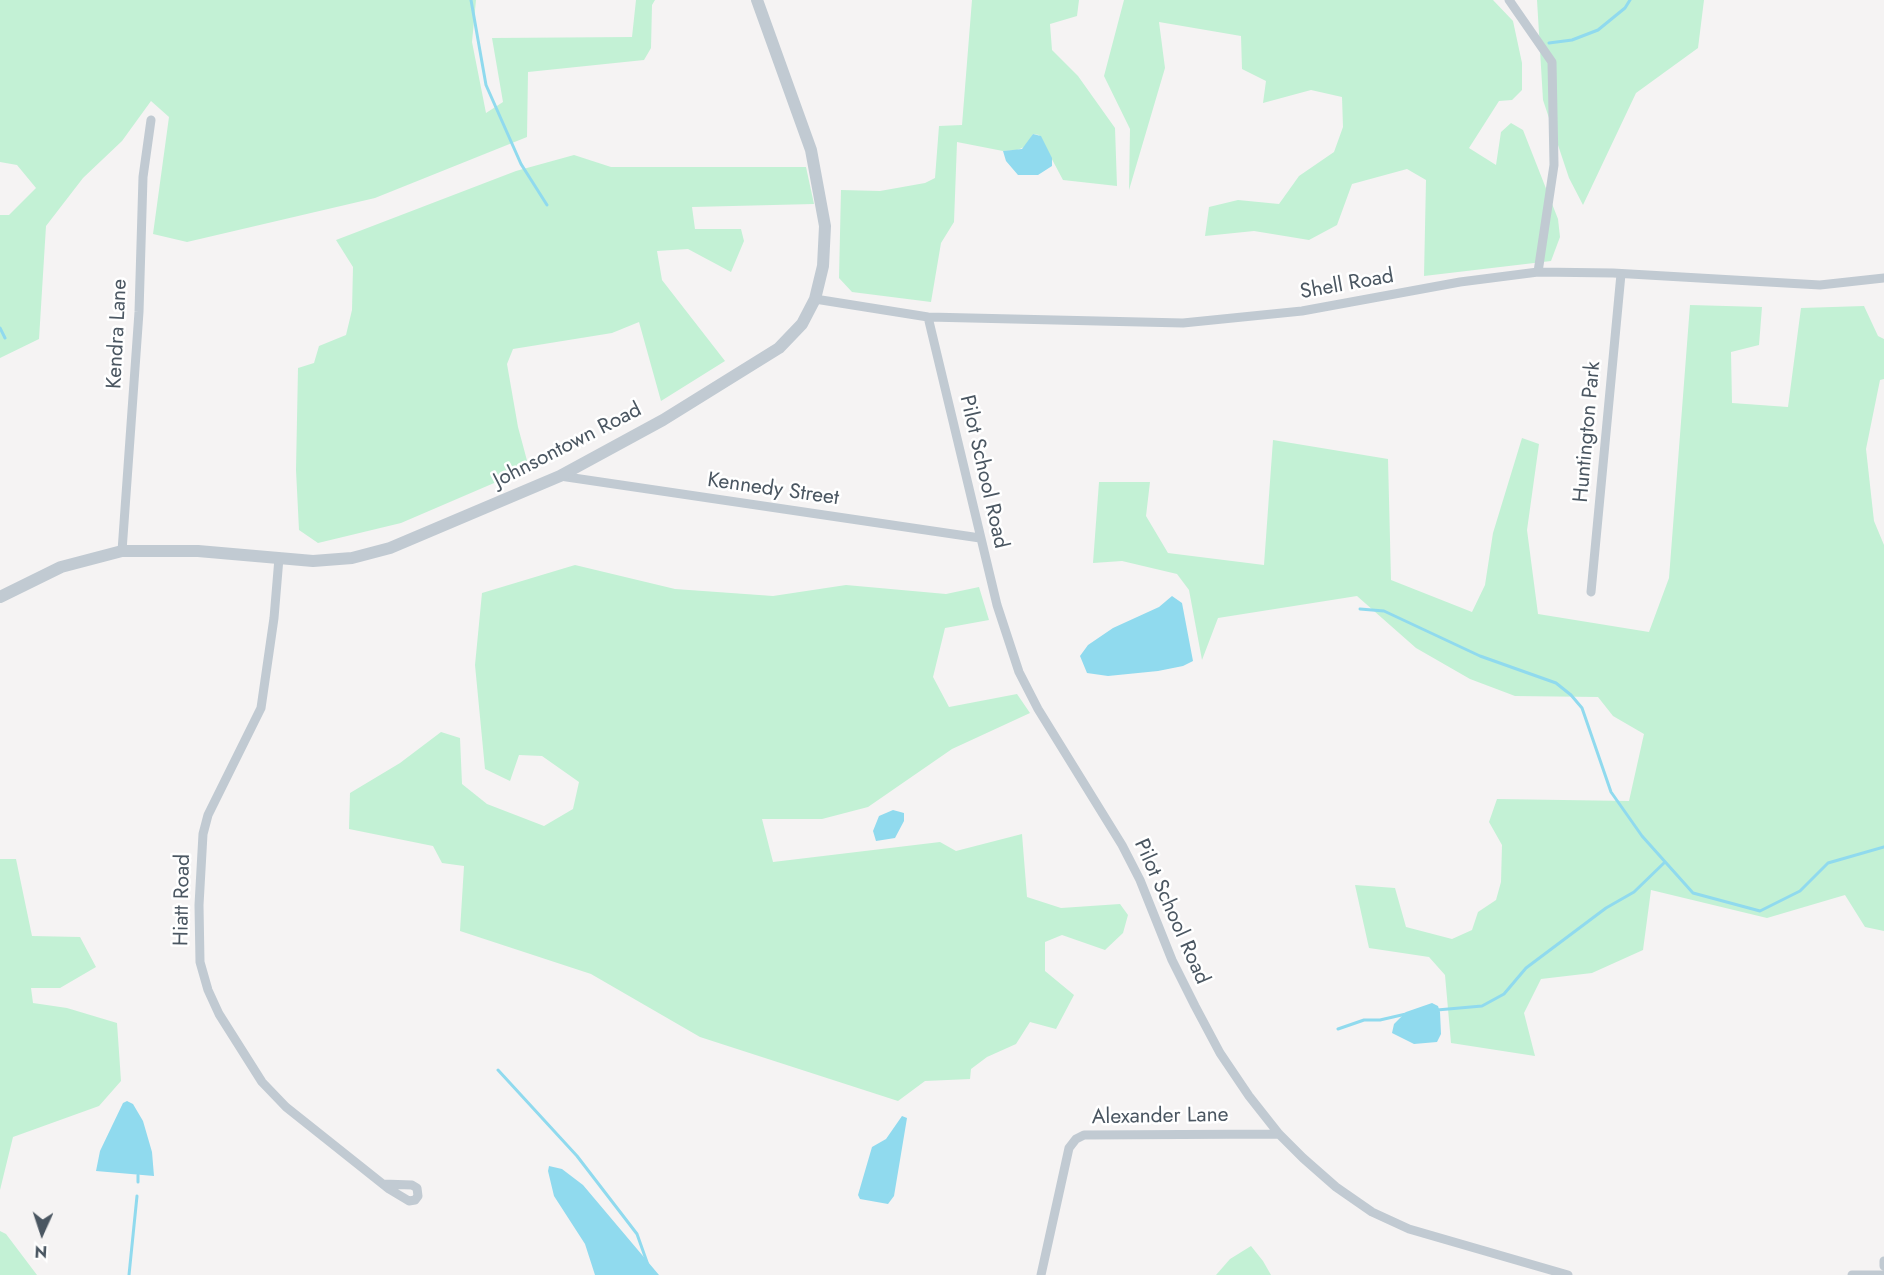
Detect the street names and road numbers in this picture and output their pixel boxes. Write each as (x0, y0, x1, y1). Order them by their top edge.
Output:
street label: Shell Road (1298, 264, 1396, 306)
street label: Kendra Lane (103, 278, 133, 390)
street label: Huntington Park (1569, 360, 1607, 504)
street label: Pilot School Road (953, 393, 1013, 551)
street label: Johnsontown Road (490, 398, 646, 494)
street label: Kennedy Street (706, 468, 840, 512)
street label: Pilot School Road (1128, 835, 1214, 989)
street label: Hiatt Road (170, 854, 196, 946)
street label: Alexander Lane (1091, 1103, 1229, 1131)

